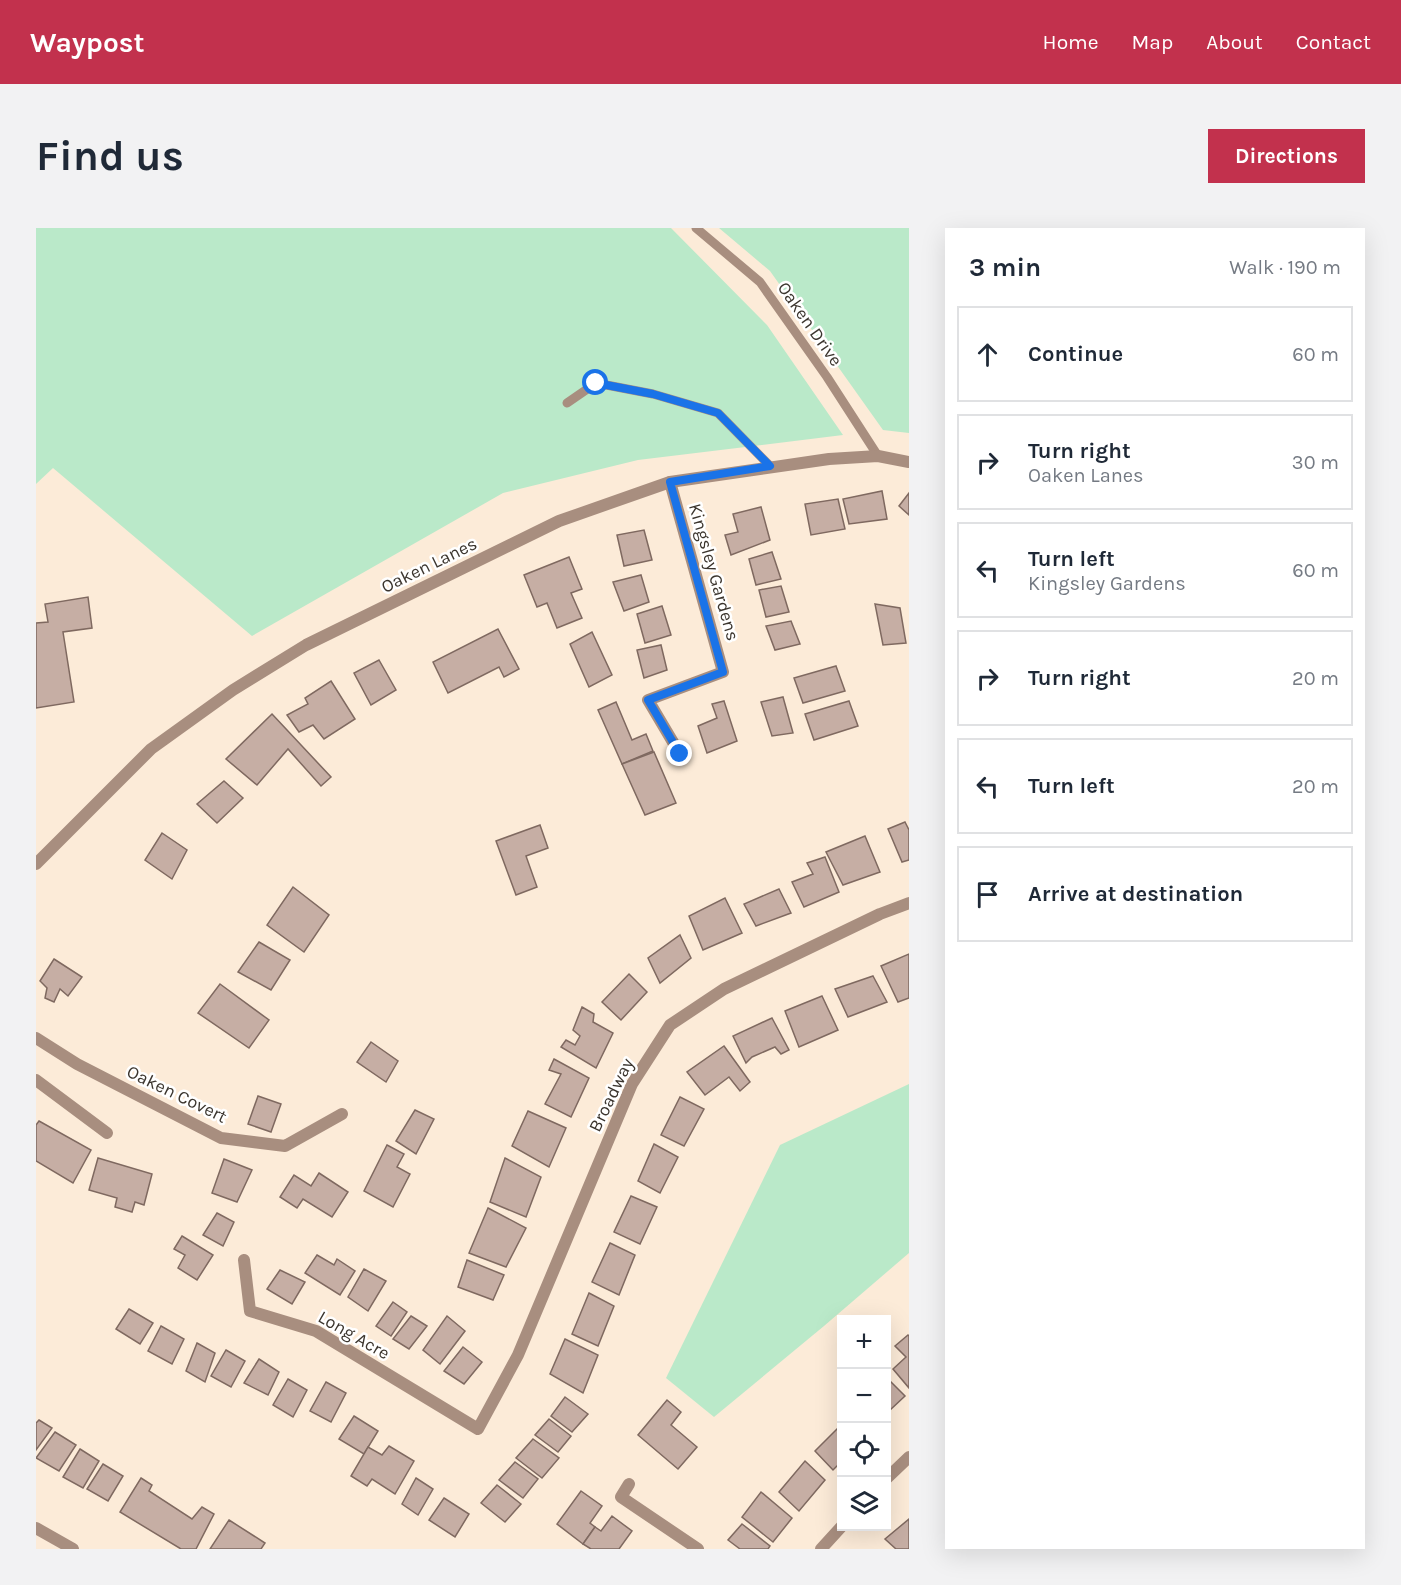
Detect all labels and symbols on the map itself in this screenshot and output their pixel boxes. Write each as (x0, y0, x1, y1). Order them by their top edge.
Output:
street label: Oaken Drive (773, 278, 847, 370)
route start (582, 369, 608, 395)
street label: Kingsley Gardens (684, 501, 744, 643)
street label: Oaken Lanes (377, 532, 481, 598)
route end (666, 740, 692, 766)
street label: Broadway (584, 1054, 639, 1136)
street label: Oaken Covert (123, 1060, 231, 1128)
street label: Long Acre (314, 1306, 394, 1364)

